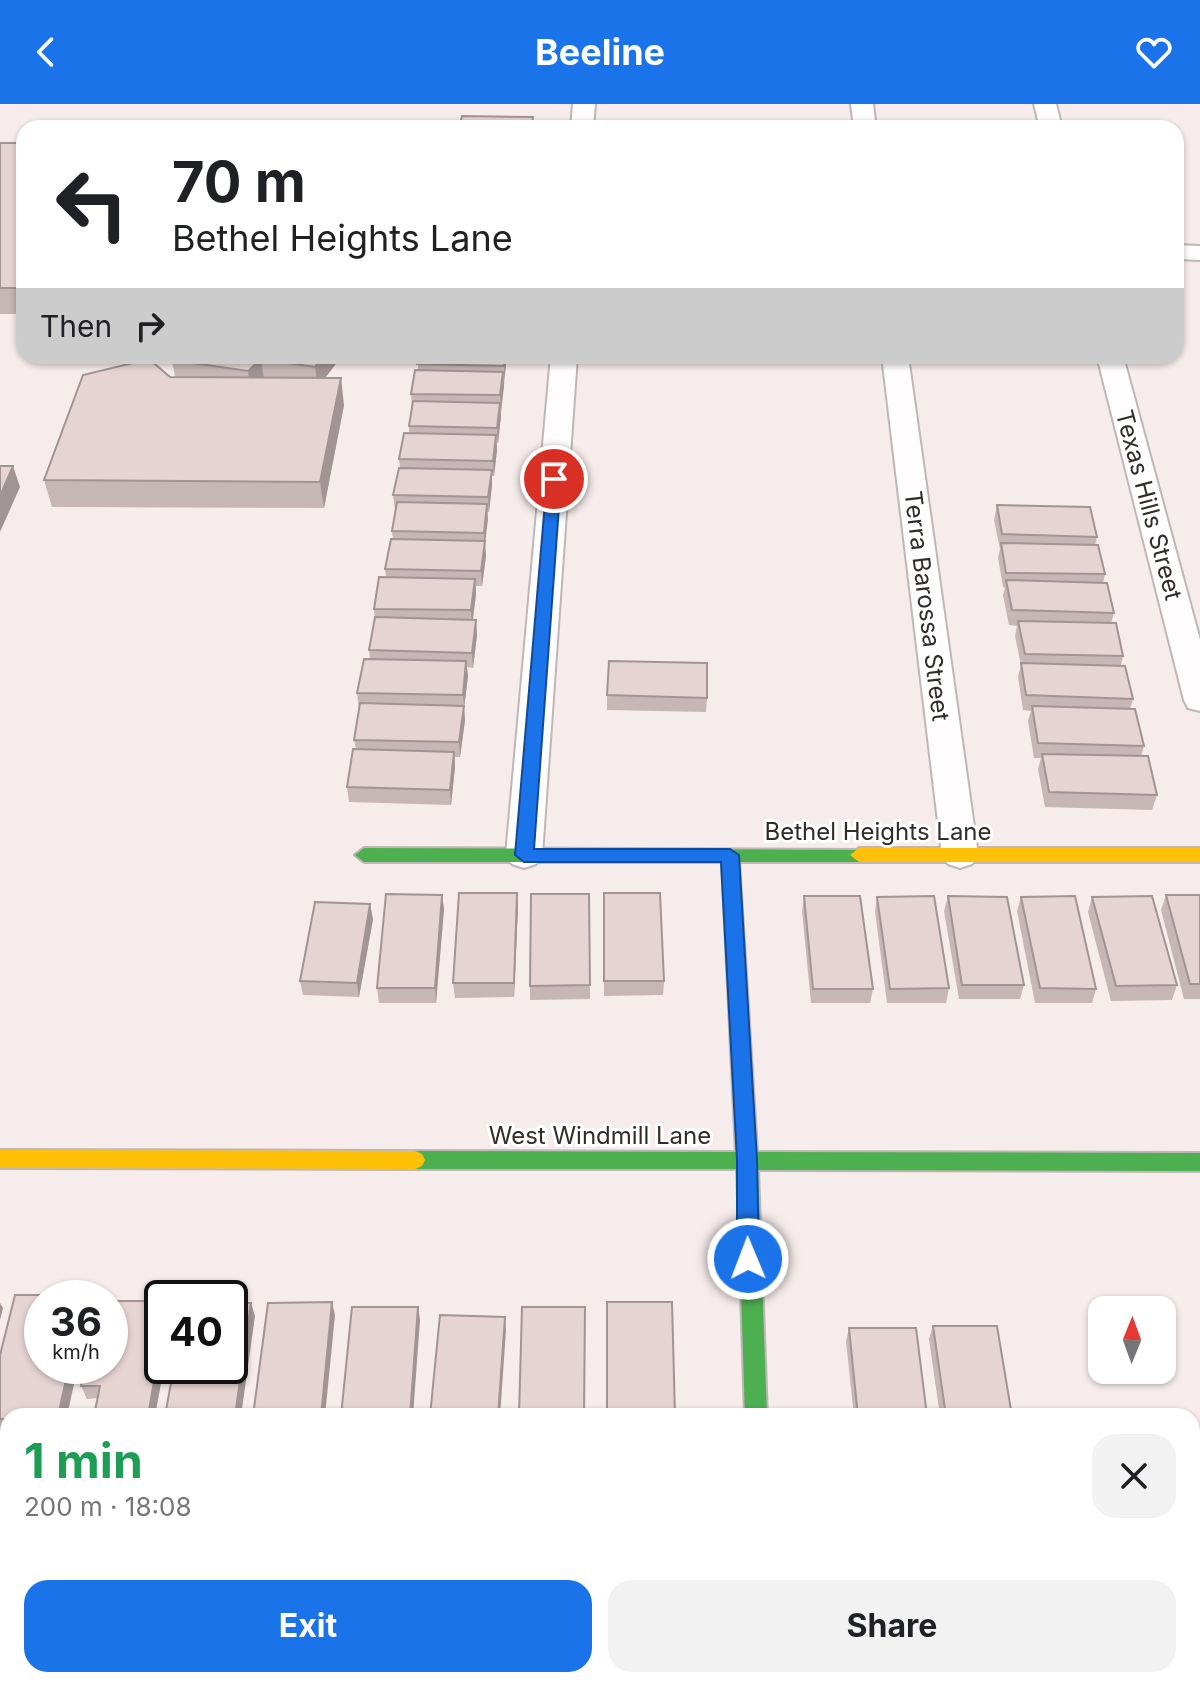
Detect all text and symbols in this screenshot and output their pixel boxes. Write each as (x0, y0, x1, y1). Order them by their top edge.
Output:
icon: back (24, 30, 68, 74)
text: Beeline (535, 30, 665, 74)
icon: heart (1132, 30, 1176, 74)
text: 70 m (172, 148, 306, 216)
icon: left (40, 152, 144, 256)
text: Bethel Heights Lane (172, 216, 513, 260)
icon: right (128, 304, 172, 348)
text: Then (40, 308, 112, 344)
street label: Texas Hills Street (1110, 407, 1188, 603)
pin (520, 445, 588, 513)
icon: arrive (532, 457, 576, 501)
street label: Terra Barossa Street (898, 489, 956, 723)
street label: Bethel Heights Lane (764, 817, 992, 846)
street label: West Windmill Lane (489, 1121, 711, 1150)
position arrow (706, 1217, 790, 1301)
speed limit sign: 40 (144, 1280, 248, 1384)
north arrow (1088, 1296, 1176, 1384)
map controls (1088, 1296, 1176, 1384)
text: 36 (50, 1297, 102, 1346)
text: km/h (52, 1340, 100, 1364)
text: 1 min (24, 1431, 143, 1490)
button: close (1092, 1434, 1176, 1518)
text: 200 m · 18:08 (24, 1491, 192, 1522)
button: Exit (24, 1580, 592, 1672)
button: Share (608, 1580, 1176, 1672)

